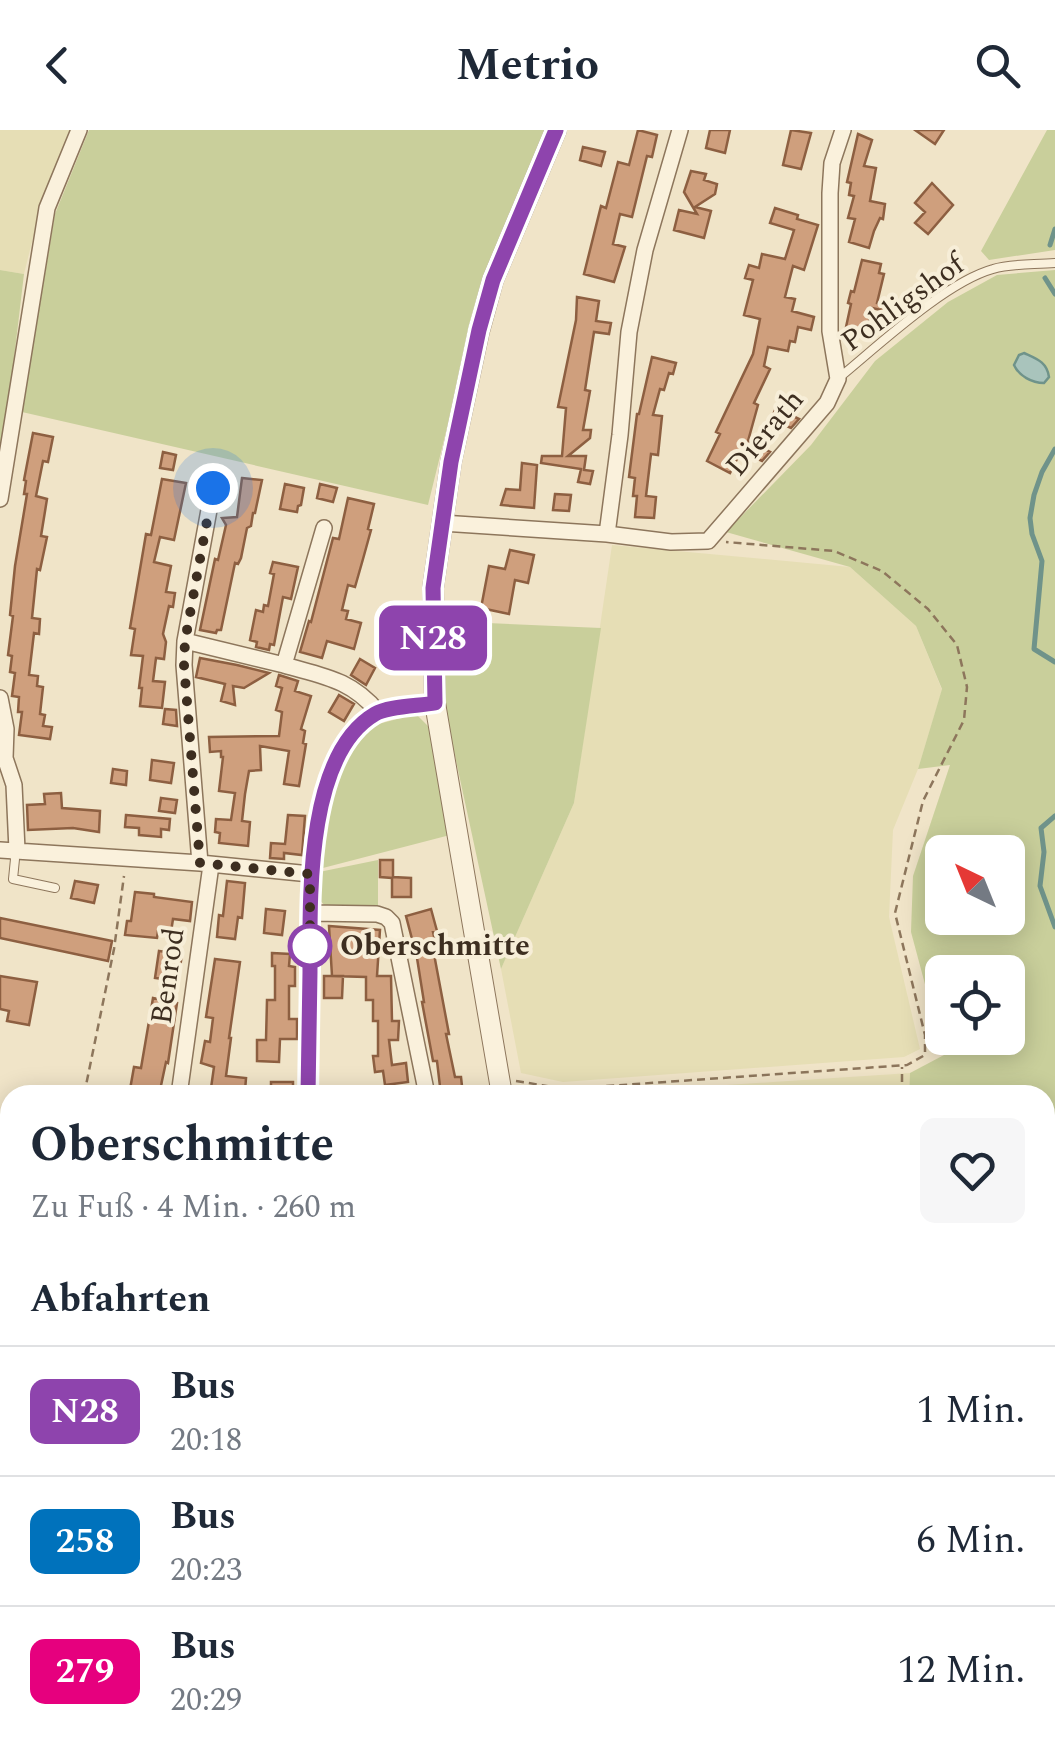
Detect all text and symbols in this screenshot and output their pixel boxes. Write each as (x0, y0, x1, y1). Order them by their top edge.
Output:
text: Metrio (456, 31, 599, 100)
icon: back (30, 38, 85, 93)
icon: search (970, 38, 1025, 93)
street label: Pohligshof (831, 241, 977, 364)
street label: Dierath (715, 379, 815, 487)
your location (188, 463, 238, 513)
line badge: N28 (376, 606, 490, 670)
text: N28 (399, 612, 467, 665)
north arrow (925, 835, 1025, 935)
map controls (925, 835, 1025, 1055)
place label: Oberschmitte (340, 923, 530, 969)
street label: Benrod (138, 925, 198, 1027)
marker: Oberschmitte (289, 925, 331, 967)
button: locate (925, 955, 1025, 1055)
text: Oberschmitte (30, 1109, 334, 1182)
button: heart (920, 1118, 1025, 1223)
text: Zu Fuß · 4 Min. · 260 m (30, 1183, 356, 1232)
text: Abfahrten (30, 1271, 211, 1329)
text: Bus (170, 1358, 236, 1416)
text: 1 Min. (917, 1382, 1025, 1440)
text: N28 (51, 1385, 119, 1438)
text: 20:18 (170, 1416, 242, 1465)
text: Bus (170, 1488, 236, 1546)
text: 6 Min. (917, 1512, 1025, 1570)
text: 258 (56, 1515, 114, 1568)
text: 20:23 (170, 1546, 242, 1595)
text: Bus (170, 1618, 236, 1676)
text: 12 Min. (898, 1642, 1025, 1700)
text: 279 (56, 1645, 114, 1698)
text: 20:29 (170, 1676, 242, 1725)

